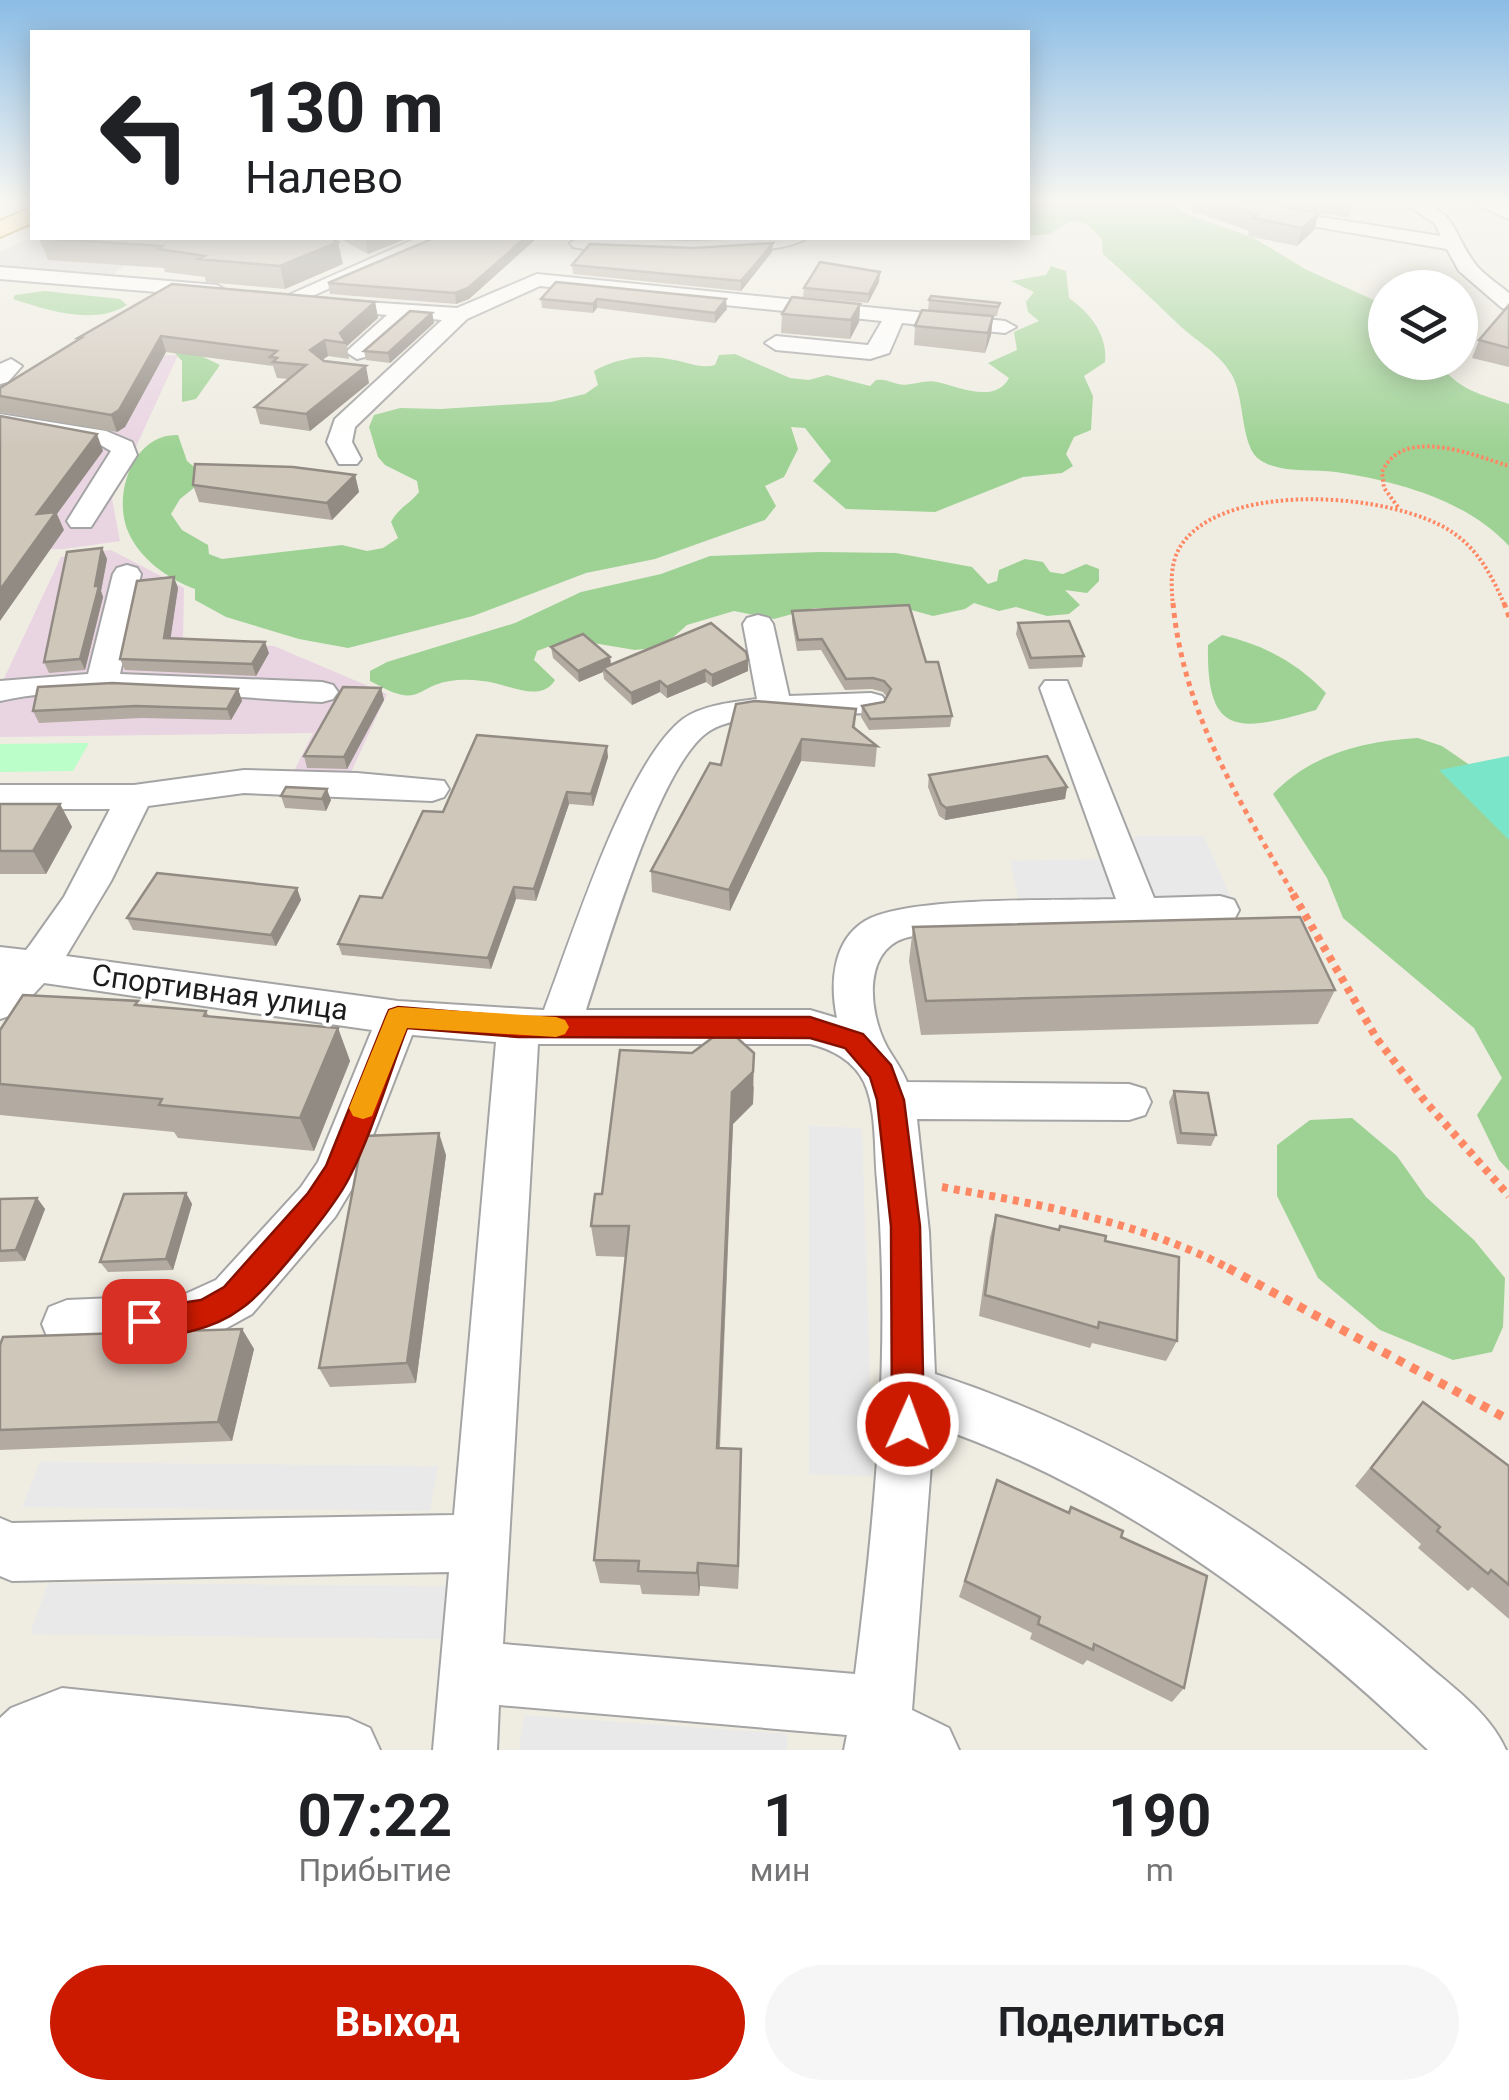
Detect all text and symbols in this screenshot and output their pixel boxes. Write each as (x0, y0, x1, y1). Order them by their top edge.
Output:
text: 130 m (245, 67, 444, 149)
icon: left (80, 70, 210, 200)
text: Налево (245, 151, 403, 204)
map controls (1368, 270, 1478, 380)
button: layers (1368, 270, 1478, 380)
street label: Спортивная улица (90, 957, 350, 1027)
pin (102, 1279, 187, 1364)
icon: arrive (117, 1294, 172, 1349)
position arrow (856, 1372, 960, 1476)
text: 07:22 (298, 1780, 452, 1851)
text: 1 (763, 1780, 797, 1851)
text: 190 (1108, 1780, 1211, 1851)
text: Прибытие (299, 1851, 451, 1889)
text: мин (750, 1851, 810, 1889)
text: m (1146, 1851, 1174, 1889)
button: Выход (50, 1965, 745, 2080)
button: Поделиться (765, 1965, 1459, 2080)

